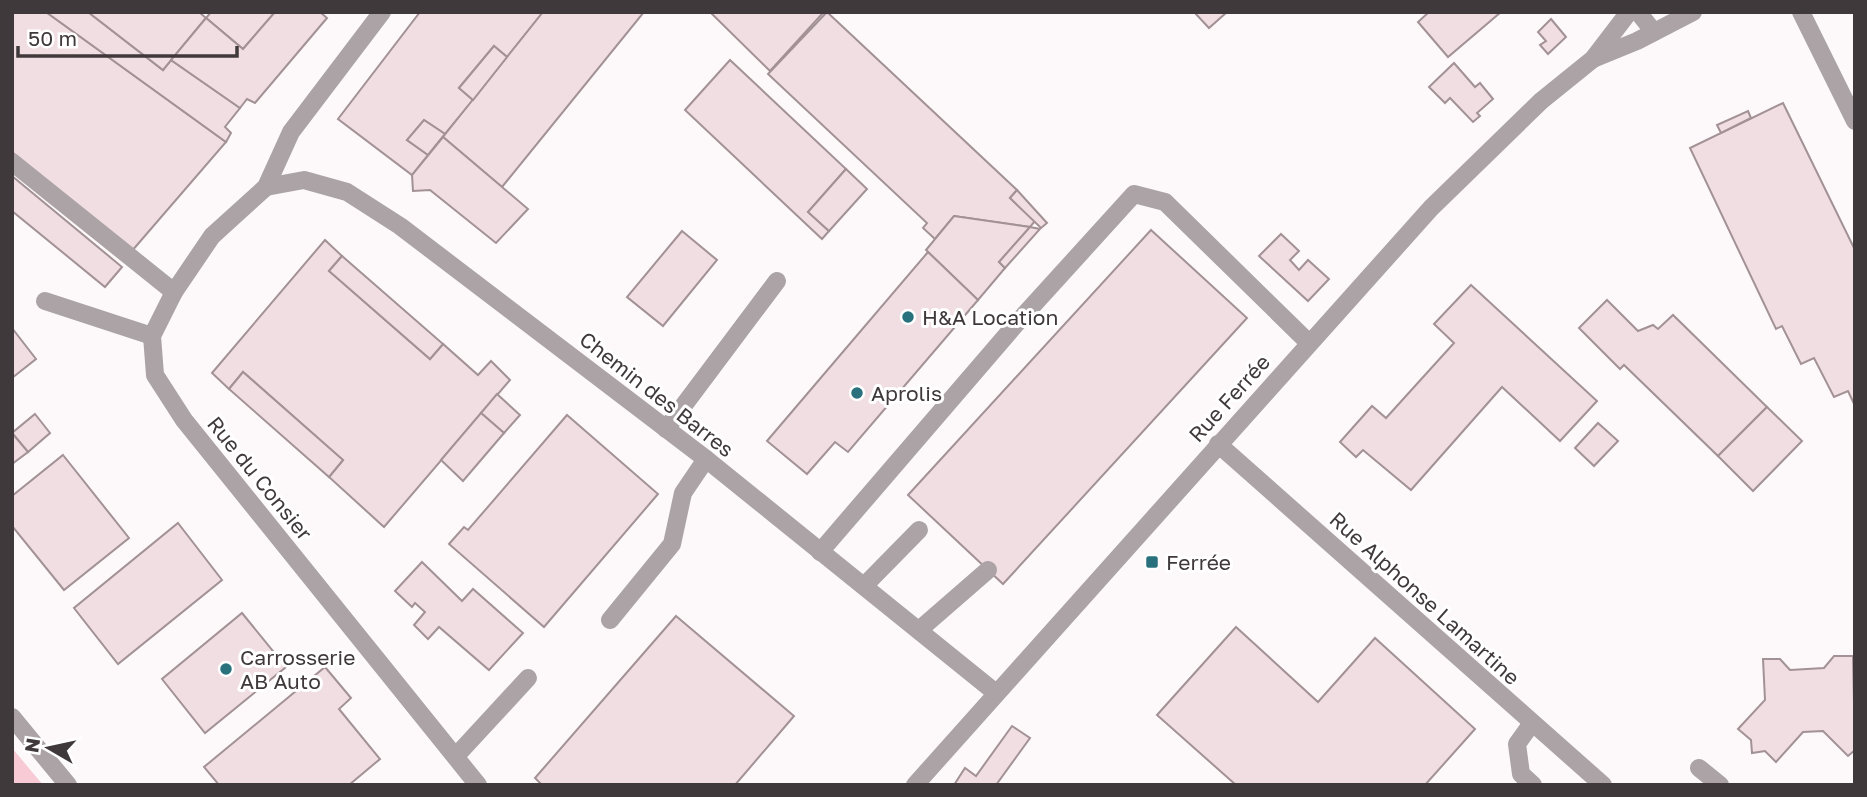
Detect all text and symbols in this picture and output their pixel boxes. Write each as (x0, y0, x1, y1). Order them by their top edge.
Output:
scale bar (18, 14, 236, 58)
text: 50 m (28, 25, 77, 51)
place label: H&A Location (922, 304, 1058, 330)
marker: H&A Location (900, 309, 916, 325)
street label: Chemin des Barres (575, 326, 739, 462)
street label: Rue Ferrée (1183, 349, 1275, 447)
place label: Aprolis (871, 380, 942, 406)
marker: Aprolis (849, 385, 865, 401)
street label: Rue du Consier (202, 411, 318, 545)
street label: Rue Alphonse Lamartine (1325, 506, 1525, 690)
place label: Ferrée (1166, 549, 1231, 575)
marker: Ferrée (1144, 554, 1160, 570)
place label: Carrosserie AB Auto (240, 644, 355, 694)
marker: Carrosserie AB Auto (218, 661, 234, 677)
north arrow (14, 713, 84, 783)
text: N (19, 736, 44, 754)

